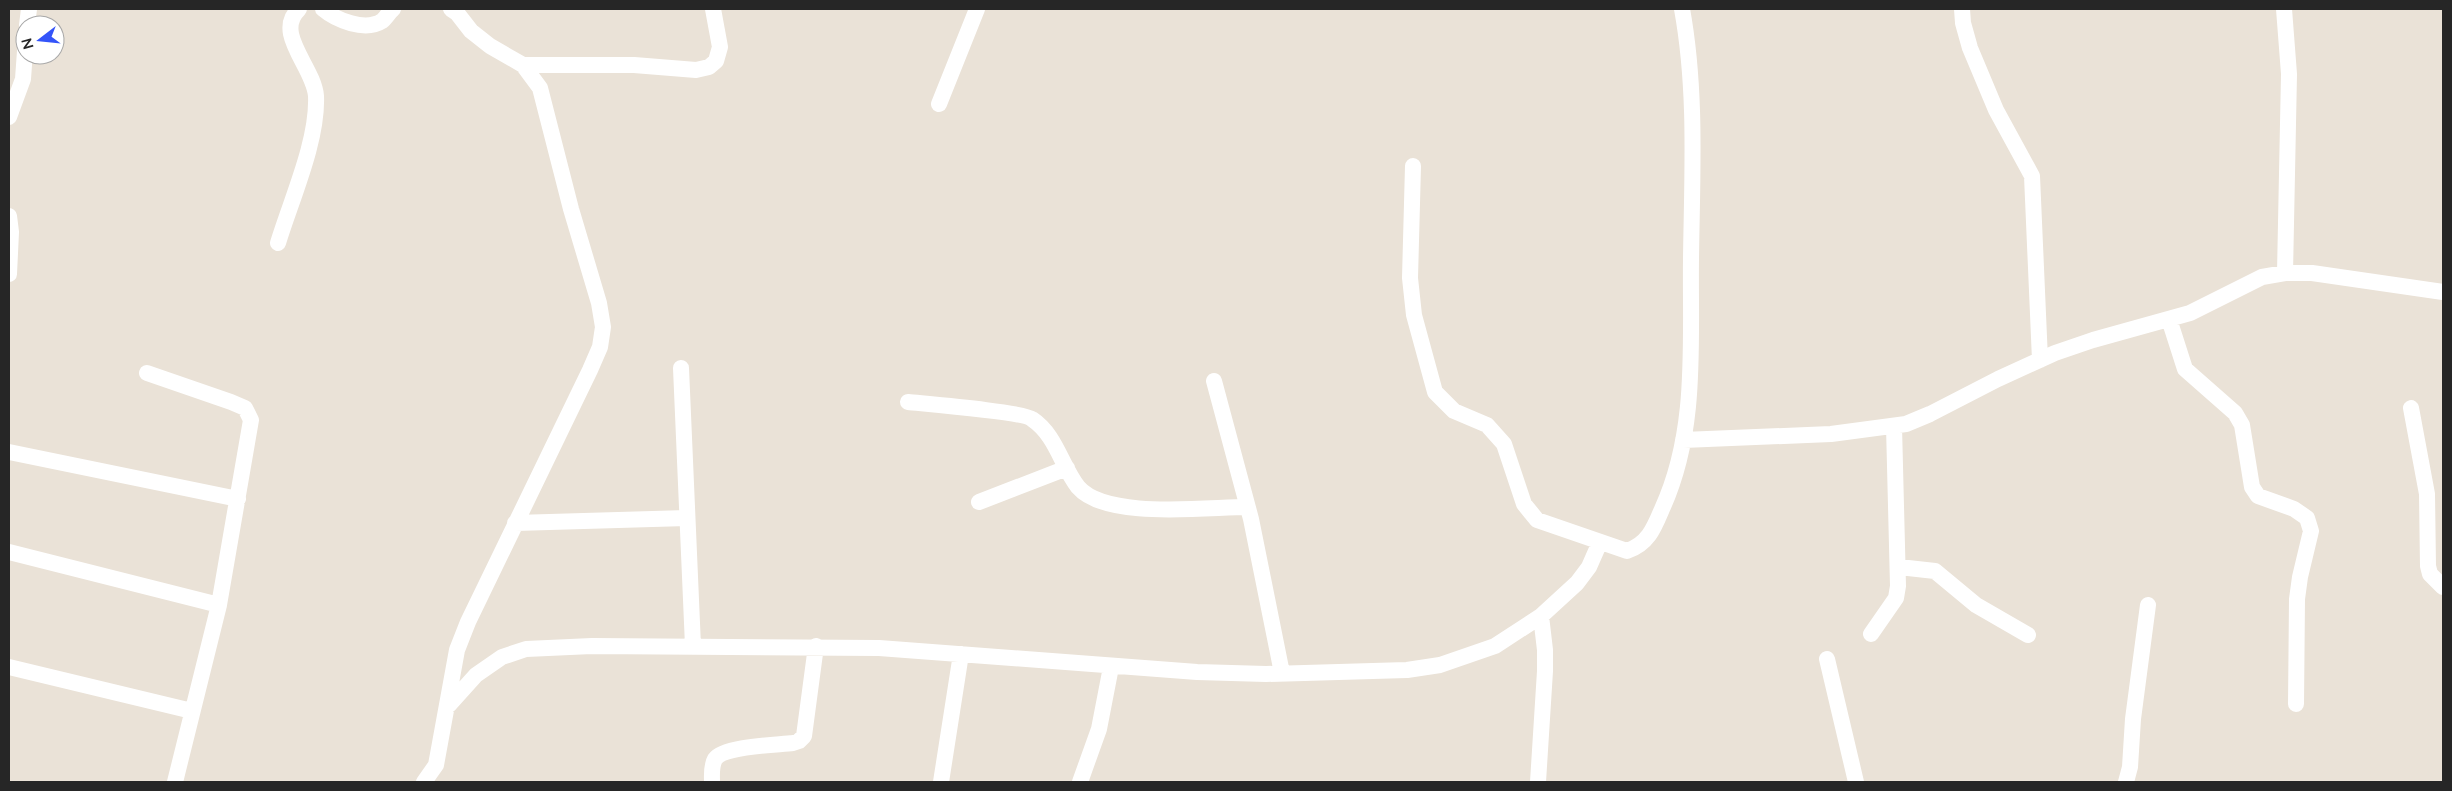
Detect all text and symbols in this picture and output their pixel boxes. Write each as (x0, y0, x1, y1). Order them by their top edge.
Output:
north arrow (15, 15, 65, 65)
text: N (17, 36, 37, 51)

